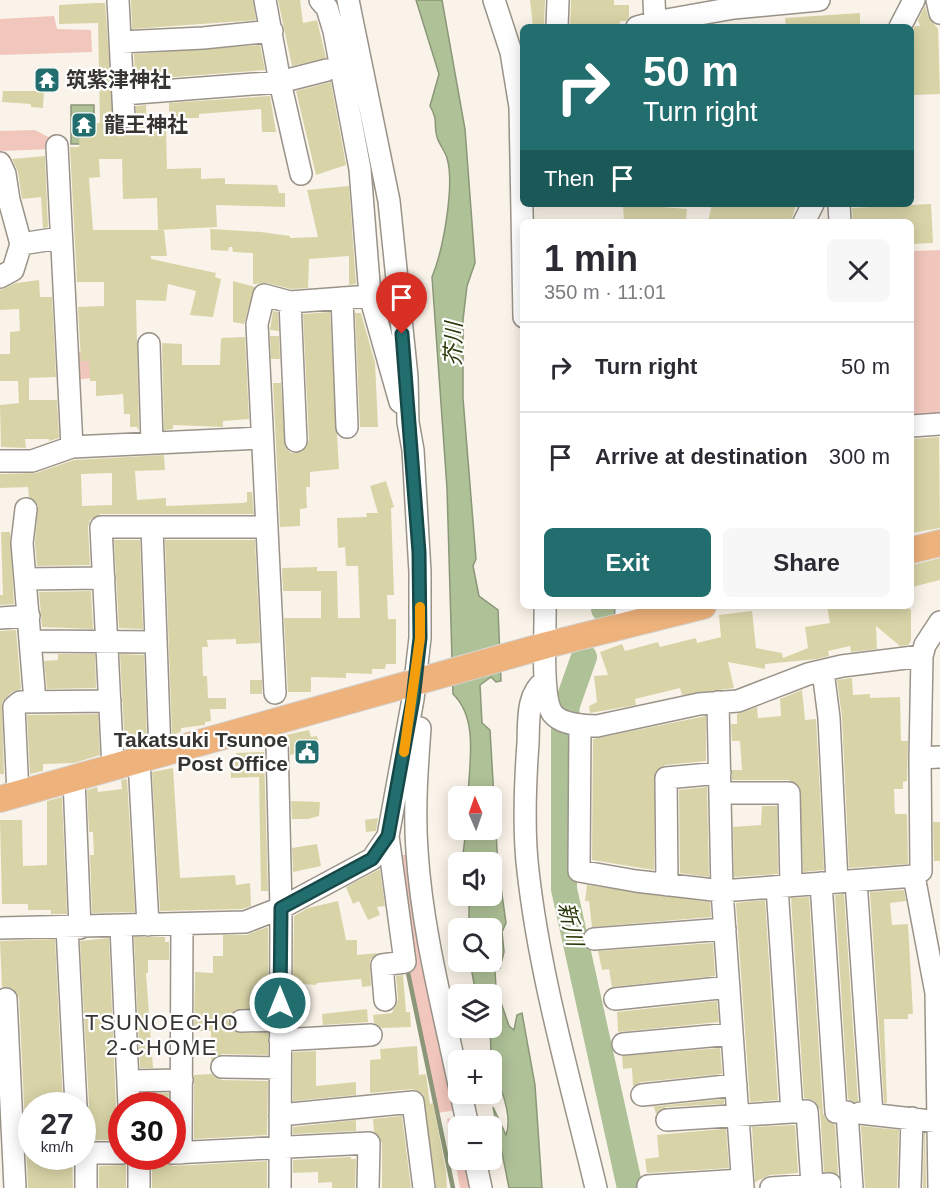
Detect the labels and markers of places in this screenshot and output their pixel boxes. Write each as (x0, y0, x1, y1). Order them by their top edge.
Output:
temple icon: 筑紫津神社 (32, 65, 62, 95)
place label: 筑紫津神社 (66, 68, 171, 91)
temple icon: 龍王神社 (69, 110, 99, 140)
place label: 龍王神社 (104, 113, 188, 136)
pin (376, 272, 427, 334)
place label: Takatsuki Tsunoe Post Office (114, 728, 288, 775)
public building icon: Takatsuki Tsunoe Post Office (292, 737, 322, 767)

